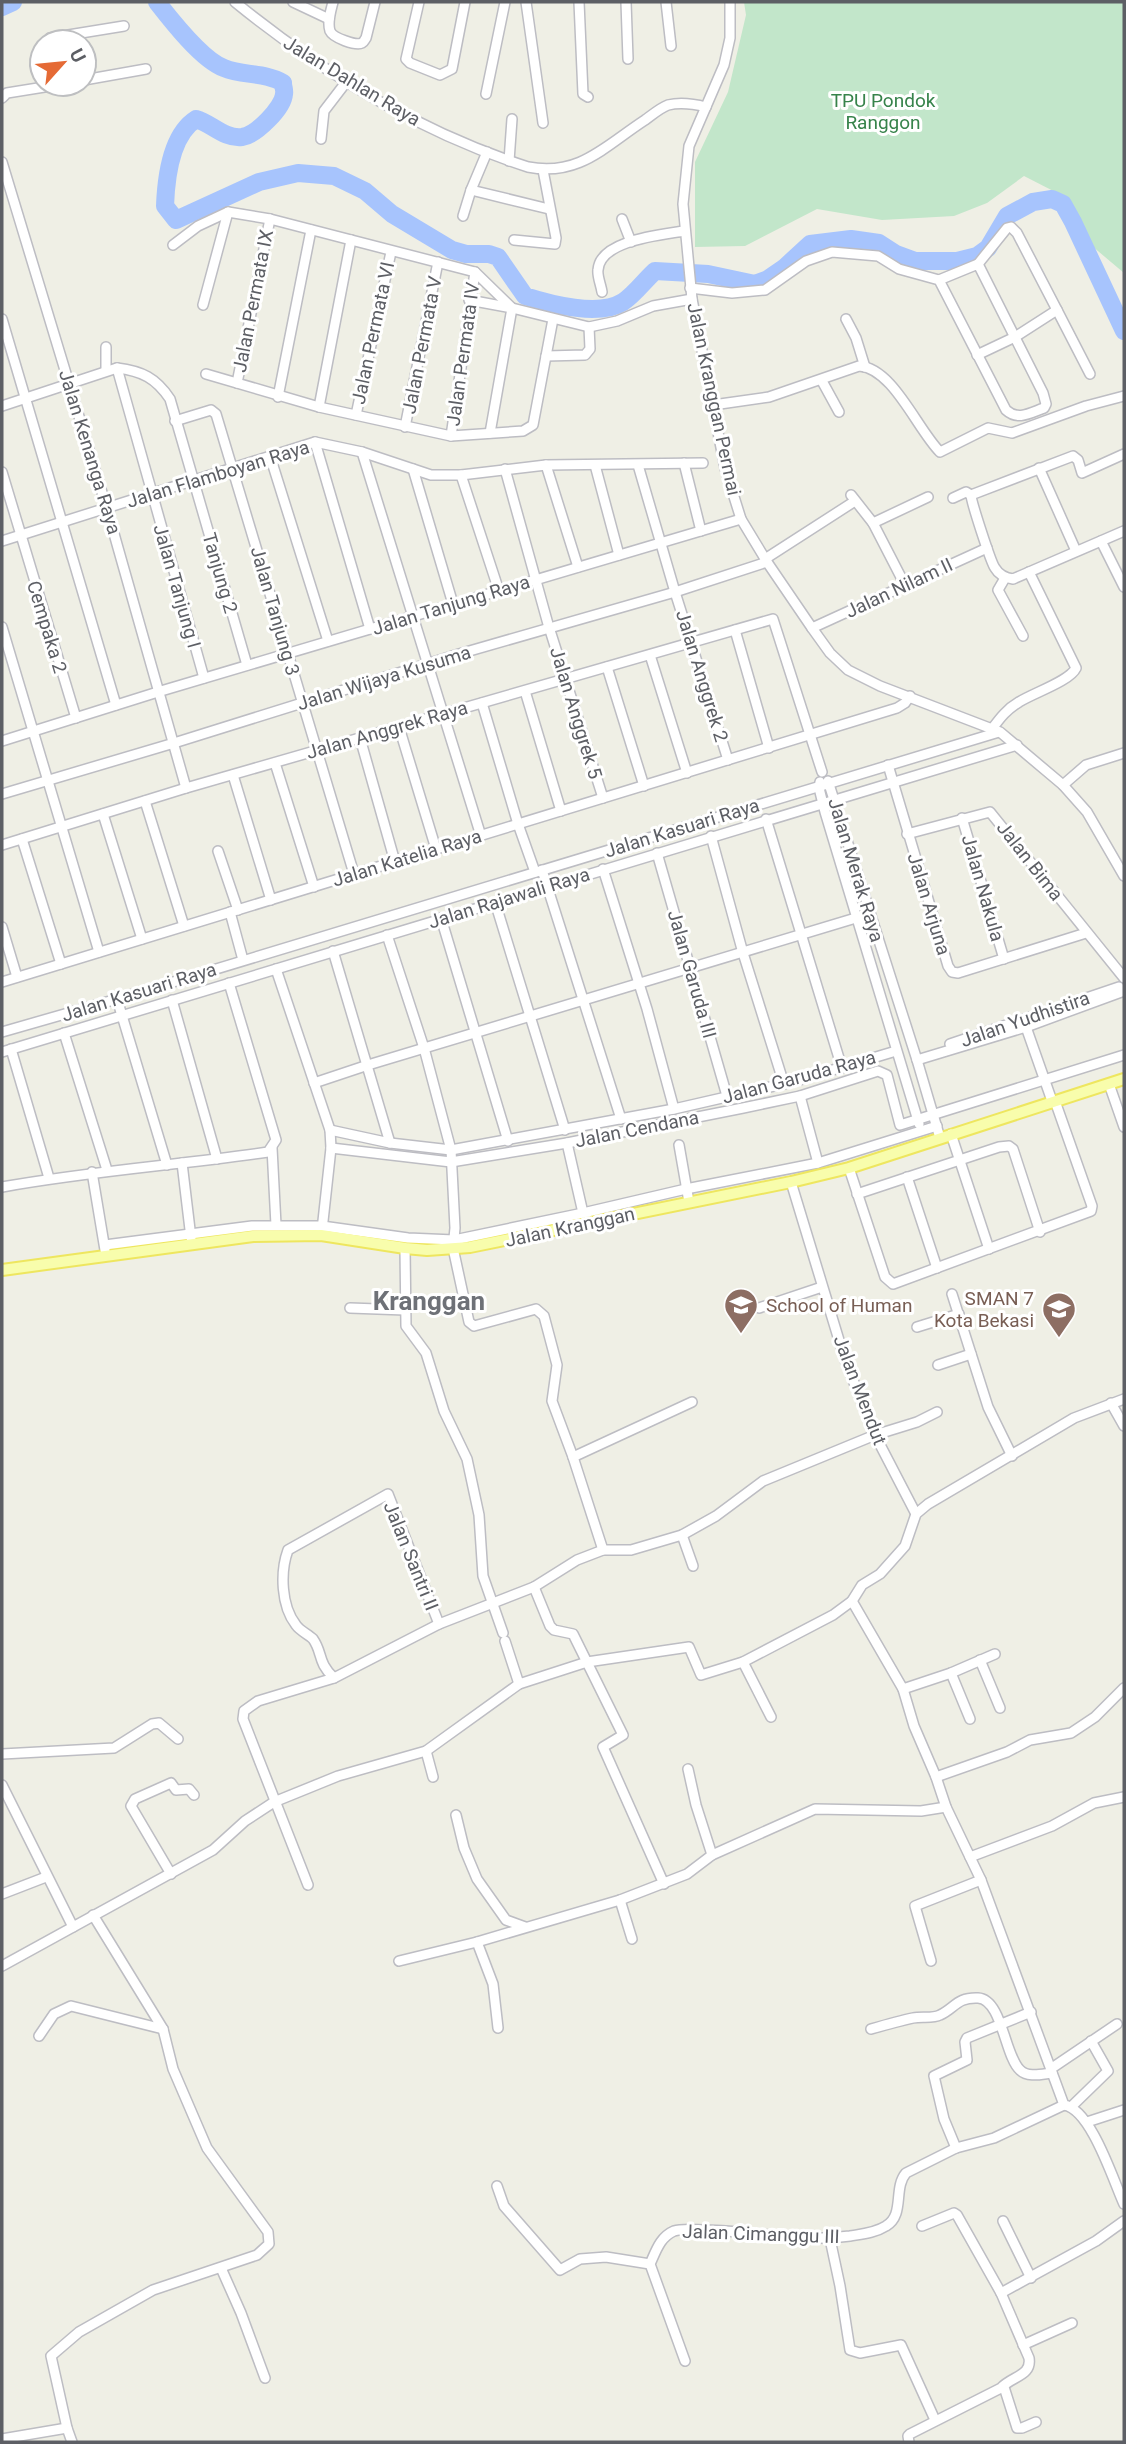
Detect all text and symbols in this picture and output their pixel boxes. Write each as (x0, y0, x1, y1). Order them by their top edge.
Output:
north arrow (28, 28, 98, 98)
street label: Jalan Dahlan Raya (279, 31, 425, 131)
text: U (65, 45, 91, 66)
park label: TPU Pondok Ranggon (831, 89, 936, 134)
street label: Jalan Permata IX (228, 228, 278, 374)
street label: Jalan Permata VI (347, 260, 399, 406)
street label: Jalan Permata V (397, 274, 447, 416)
street label: Jalan Permata IV (442, 281, 484, 427)
street label: Jalan Kranggan Permai (682, 300, 746, 498)
street label: Jalan Kenanga Raya (54, 367, 126, 537)
street label: Jalan Flamboyan Raya (124, 435, 312, 513)
street label: Jalan Tanjung I (148, 521, 206, 651)
street label: Tanjung 2 (198, 530, 242, 616)
street label: Jalan Tanjung 3 (246, 544, 304, 678)
street label: Jalan Nilam II (842, 553, 956, 623)
street label: Jalan Tanjung Raya (369, 570, 533, 640)
street label: Cempaka 2 (22, 578, 72, 676)
street label: Jalan Anggrek 2 (671, 607, 733, 745)
street label: Jalan Wijaya Kusuma (294, 641, 474, 715)
street label: Jalan Anggrek 5 (545, 644, 607, 782)
street label: Jalan Anggrek Raya (304, 696, 470, 764)
street label: Jalan Kasuari Raya (602, 794, 762, 862)
street label: Jalan Merak Raya (823, 795, 889, 945)
street label: Jalan Bima (992, 817, 1068, 905)
street label: Jalan Katelia Raya (330, 824, 484, 892)
street label: Jalan Nakula (957, 832, 1009, 944)
street label: Jalan Arjuna (903, 850, 955, 958)
street label: Jalan Rajawali Raya (426, 863, 592, 933)
street label: Jalan Garuda III (663, 907, 721, 1041)
street label: Jalan Kasuari Raya (59, 958, 219, 1026)
street label: Jalan Yudhistira (957, 986, 1093, 1052)
street label: Jalan Garuda Raya (720, 1045, 878, 1109)
street label: Jalan Cendana (573, 1106, 701, 1152)
street label: Jalan Kranggan (503, 1202, 637, 1252)
district label: Kranggan (373, 1286, 485, 1316)
school or university icon: School of Human (722, 1286, 760, 1335)
place label: SMAN 7 Kota Bekasi (934, 1287, 1034, 1332)
school or university icon: SMAN 7 Kota Bekasi (1040, 1290, 1078, 1339)
place label: School of Human (766, 1294, 912, 1317)
street label: Jalan Mendut (829, 1332, 891, 1448)
street label: Jalan Santri II (379, 1498, 443, 1614)
street label: Jalan Cimanggu III (682, 2220, 840, 2248)

